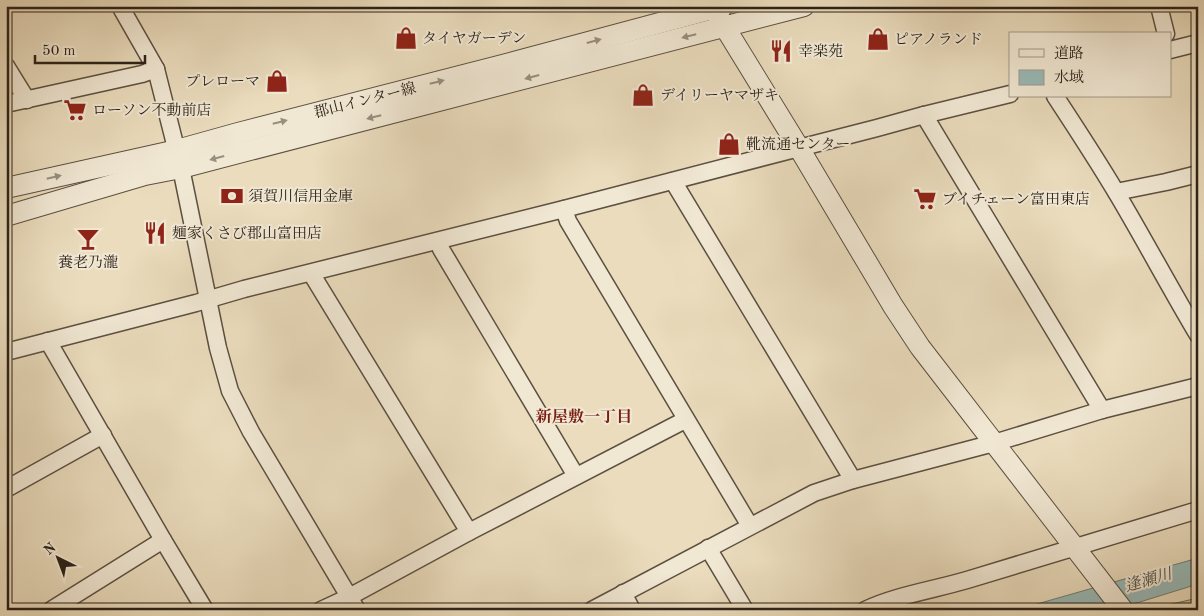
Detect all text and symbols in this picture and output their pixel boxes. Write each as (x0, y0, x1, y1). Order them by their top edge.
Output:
shop icon: タイヤガーデン (393, 25, 419, 51)
shop icon: ピアノランド (865, 26, 891, 52)
place label: タイヤガーデン (422, 30, 526, 47)
scale bar (35, 32, 145, 64)
one-way arrow (681, 32, 696, 40)
place label: ピアノランド (894, 32, 983, 48)
legend (1009, 32, 1172, 98)
one-way arrow (587, 37, 602, 45)
restaurant icon: 幸楽苑 (768, 38, 794, 64)
place label: 幸楽苑 (798, 43, 843, 60)
text: 50 m (42, 44, 76, 59)
text: 道路 (1054, 45, 1084, 62)
shop icon: プレローマ (264, 68, 290, 94)
text: 水域 (1054, 69, 1084, 86)
one-way arrow (524, 73, 539, 81)
place label: プレローマ (186, 74, 260, 90)
one-way arrow (430, 78, 445, 86)
street label: 郡山インター線 (312, 80, 418, 121)
shop icon: デイリーヤマザキ (630, 82, 656, 108)
place label: デイリーヤマザキ (660, 87, 779, 104)
supermarket icon: ローソン不動前店 (62, 97, 88, 123)
place label: ローソン不動前店 (92, 102, 211, 119)
one-way arrow (367, 113, 382, 121)
one-way arrow (272, 118, 287, 126)
shop icon: 靴流通センター (716, 131, 742, 157)
place label: 靴流通センター (746, 136, 850, 153)
one-way arrow (209, 154, 225, 162)
one-way arrow (46, 173, 61, 181)
bank icon: 須賀川信用金庫 (219, 183, 245, 209)
supermarket icon: ブイチェーン富田東店 (912, 186, 938, 212)
place label: 須賀川信用金庫 (248, 188, 353, 205)
place label: ブイチェーン富田東店 (942, 191, 1090, 208)
restaurant icon: 麺家くさび郡山富田店 (142, 220, 168, 246)
place label: 麺家くさび郡山富田店 (172, 225, 322, 242)
bar icon: 養老乃瀧 (75, 226, 101, 252)
place label: 養老乃瀧 (58, 254, 118, 271)
district label: 新屋敷一丁目 (535, 408, 632, 426)
north arrow (32, 534, 82, 584)
text: N (41, 540, 59, 558)
water label: 逢瀬川 (1123, 564, 1176, 595)

